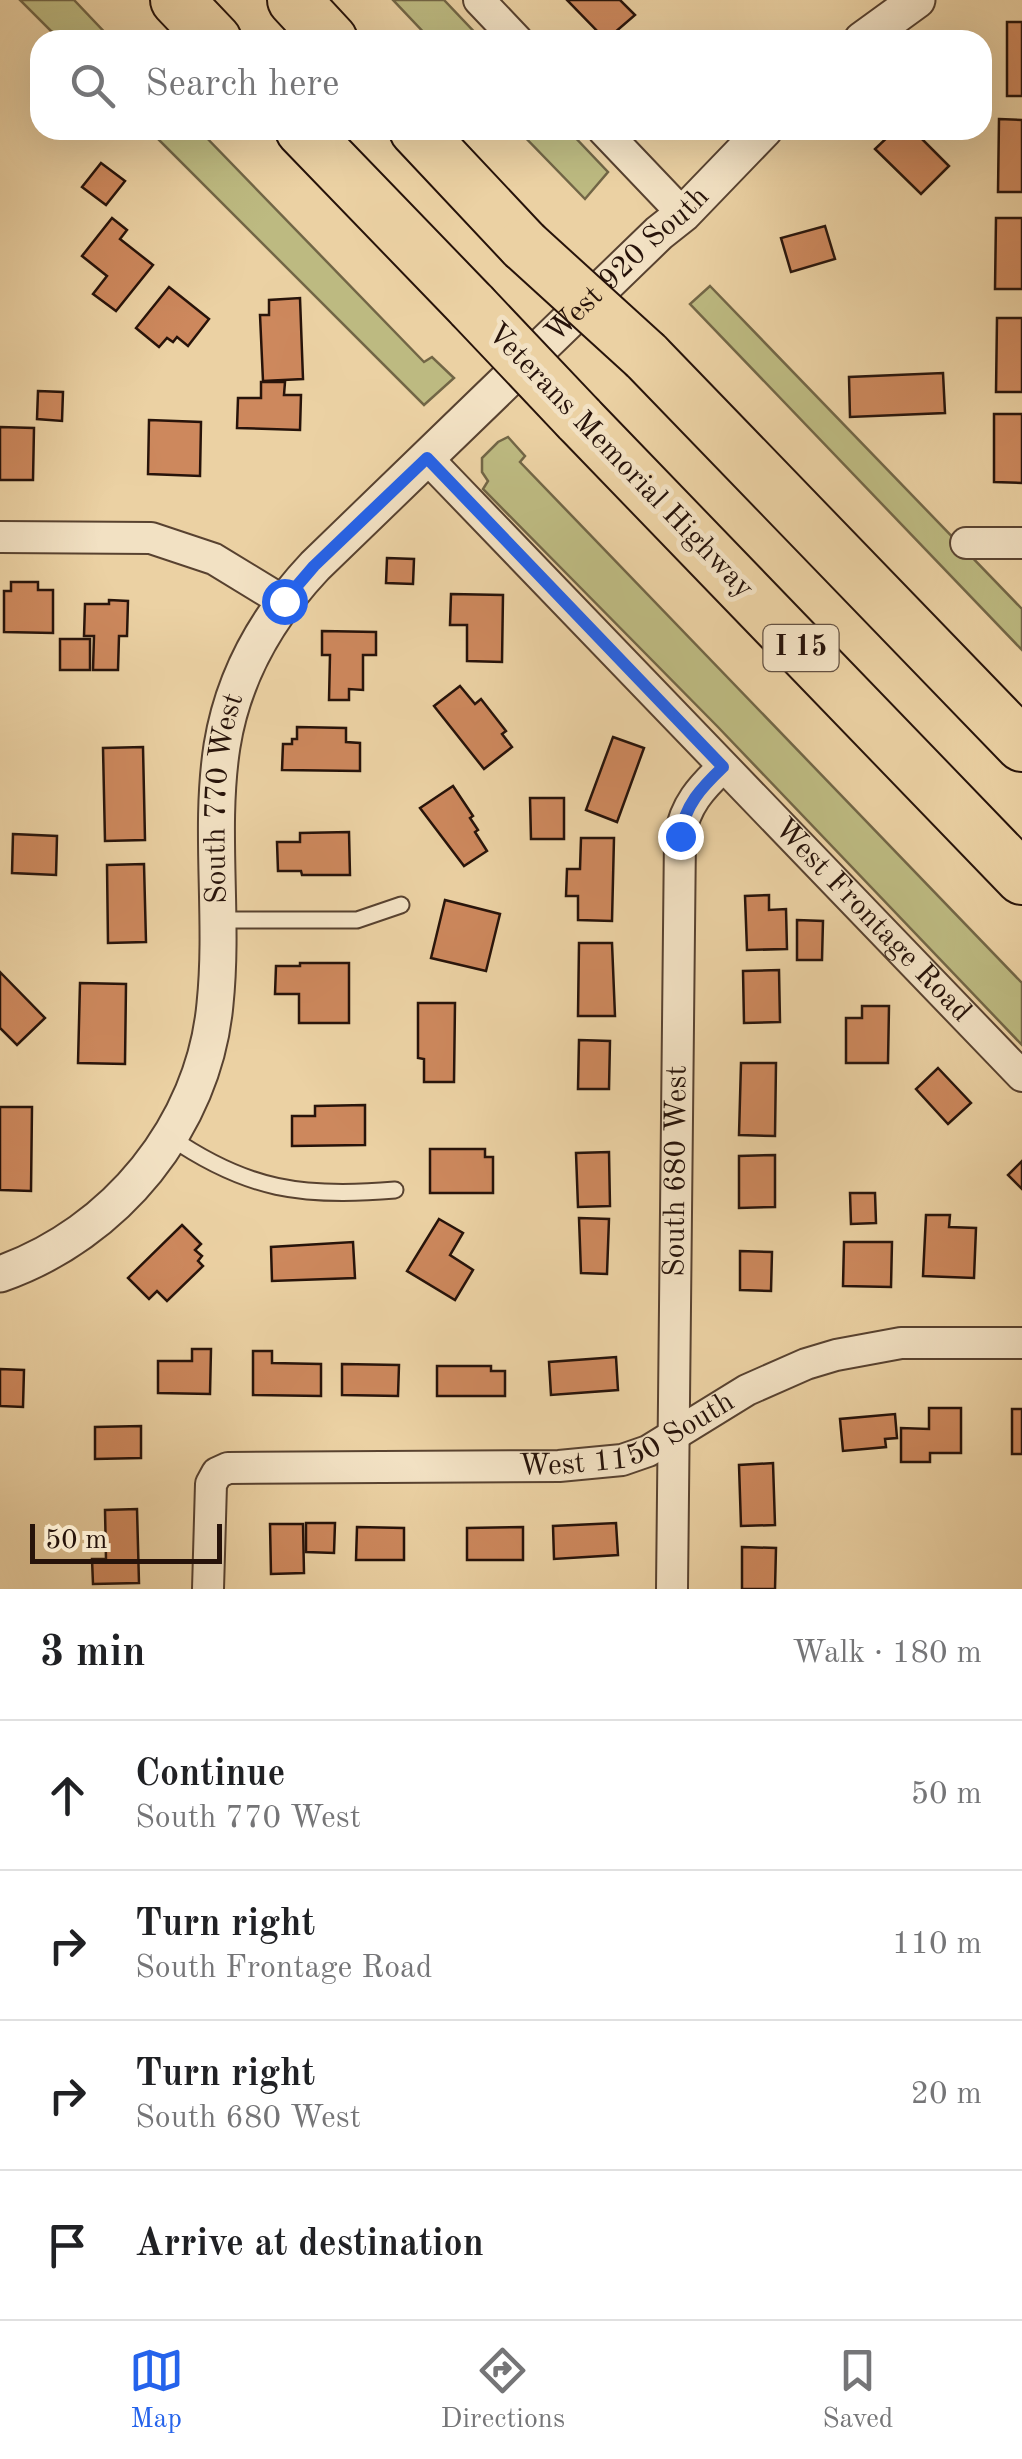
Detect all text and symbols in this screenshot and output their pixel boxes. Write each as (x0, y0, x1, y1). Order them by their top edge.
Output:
search box (30, 30, 992, 140)
icon: search (65, 58, 120, 113)
text: Search here (145, 66, 340, 104)
street label: West 920 South (540, 182, 715, 349)
street label: Veterans Memorial Highway (481, 318, 759, 604)
route start (262, 579, 308, 625)
road number: I 15 (764, 625, 838, 671)
street label: South 770 West (201, 689, 249, 904)
street label: West Frontage Road (768, 813, 976, 1028)
route end (658, 814, 704, 860)
street label: South 680 West (660, 1065, 693, 1277)
street label: West 1150 South (519, 1387, 739, 1481)
scale bar (30, 1519, 222, 1564)
text: 50 m (45, 1527, 108, 1555)
text: 3 min (40, 1633, 146, 1675)
text: Walk · 180 m (792, 1638, 982, 1670)
text: Continue (135, 1756, 285, 1794)
icon: ahead (40, 1768, 95, 1823)
text: 50 m (911, 1779, 982, 1811)
text: South 770 West (135, 1803, 361, 1835)
text: Turn right (135, 1906, 315, 1944)
icon: right (40, 1918, 95, 1973)
text: 110 m (892, 1929, 982, 1961)
text: South Frontage Road (135, 1953, 433, 1985)
text: Turn right (135, 2056, 315, 2094)
icon: right (40, 2068, 95, 2123)
text: 20 m (911, 2079, 982, 2111)
text: South 680 West (135, 2103, 361, 2135)
icon: arrive (40, 2218, 95, 2273)
text: Arrive at destination (135, 2226, 484, 2264)
tab: Map (129, 2343, 184, 2438)
tab: Directions (441, 2343, 565, 2438)
tab: Saved (822, 2343, 893, 2438)

